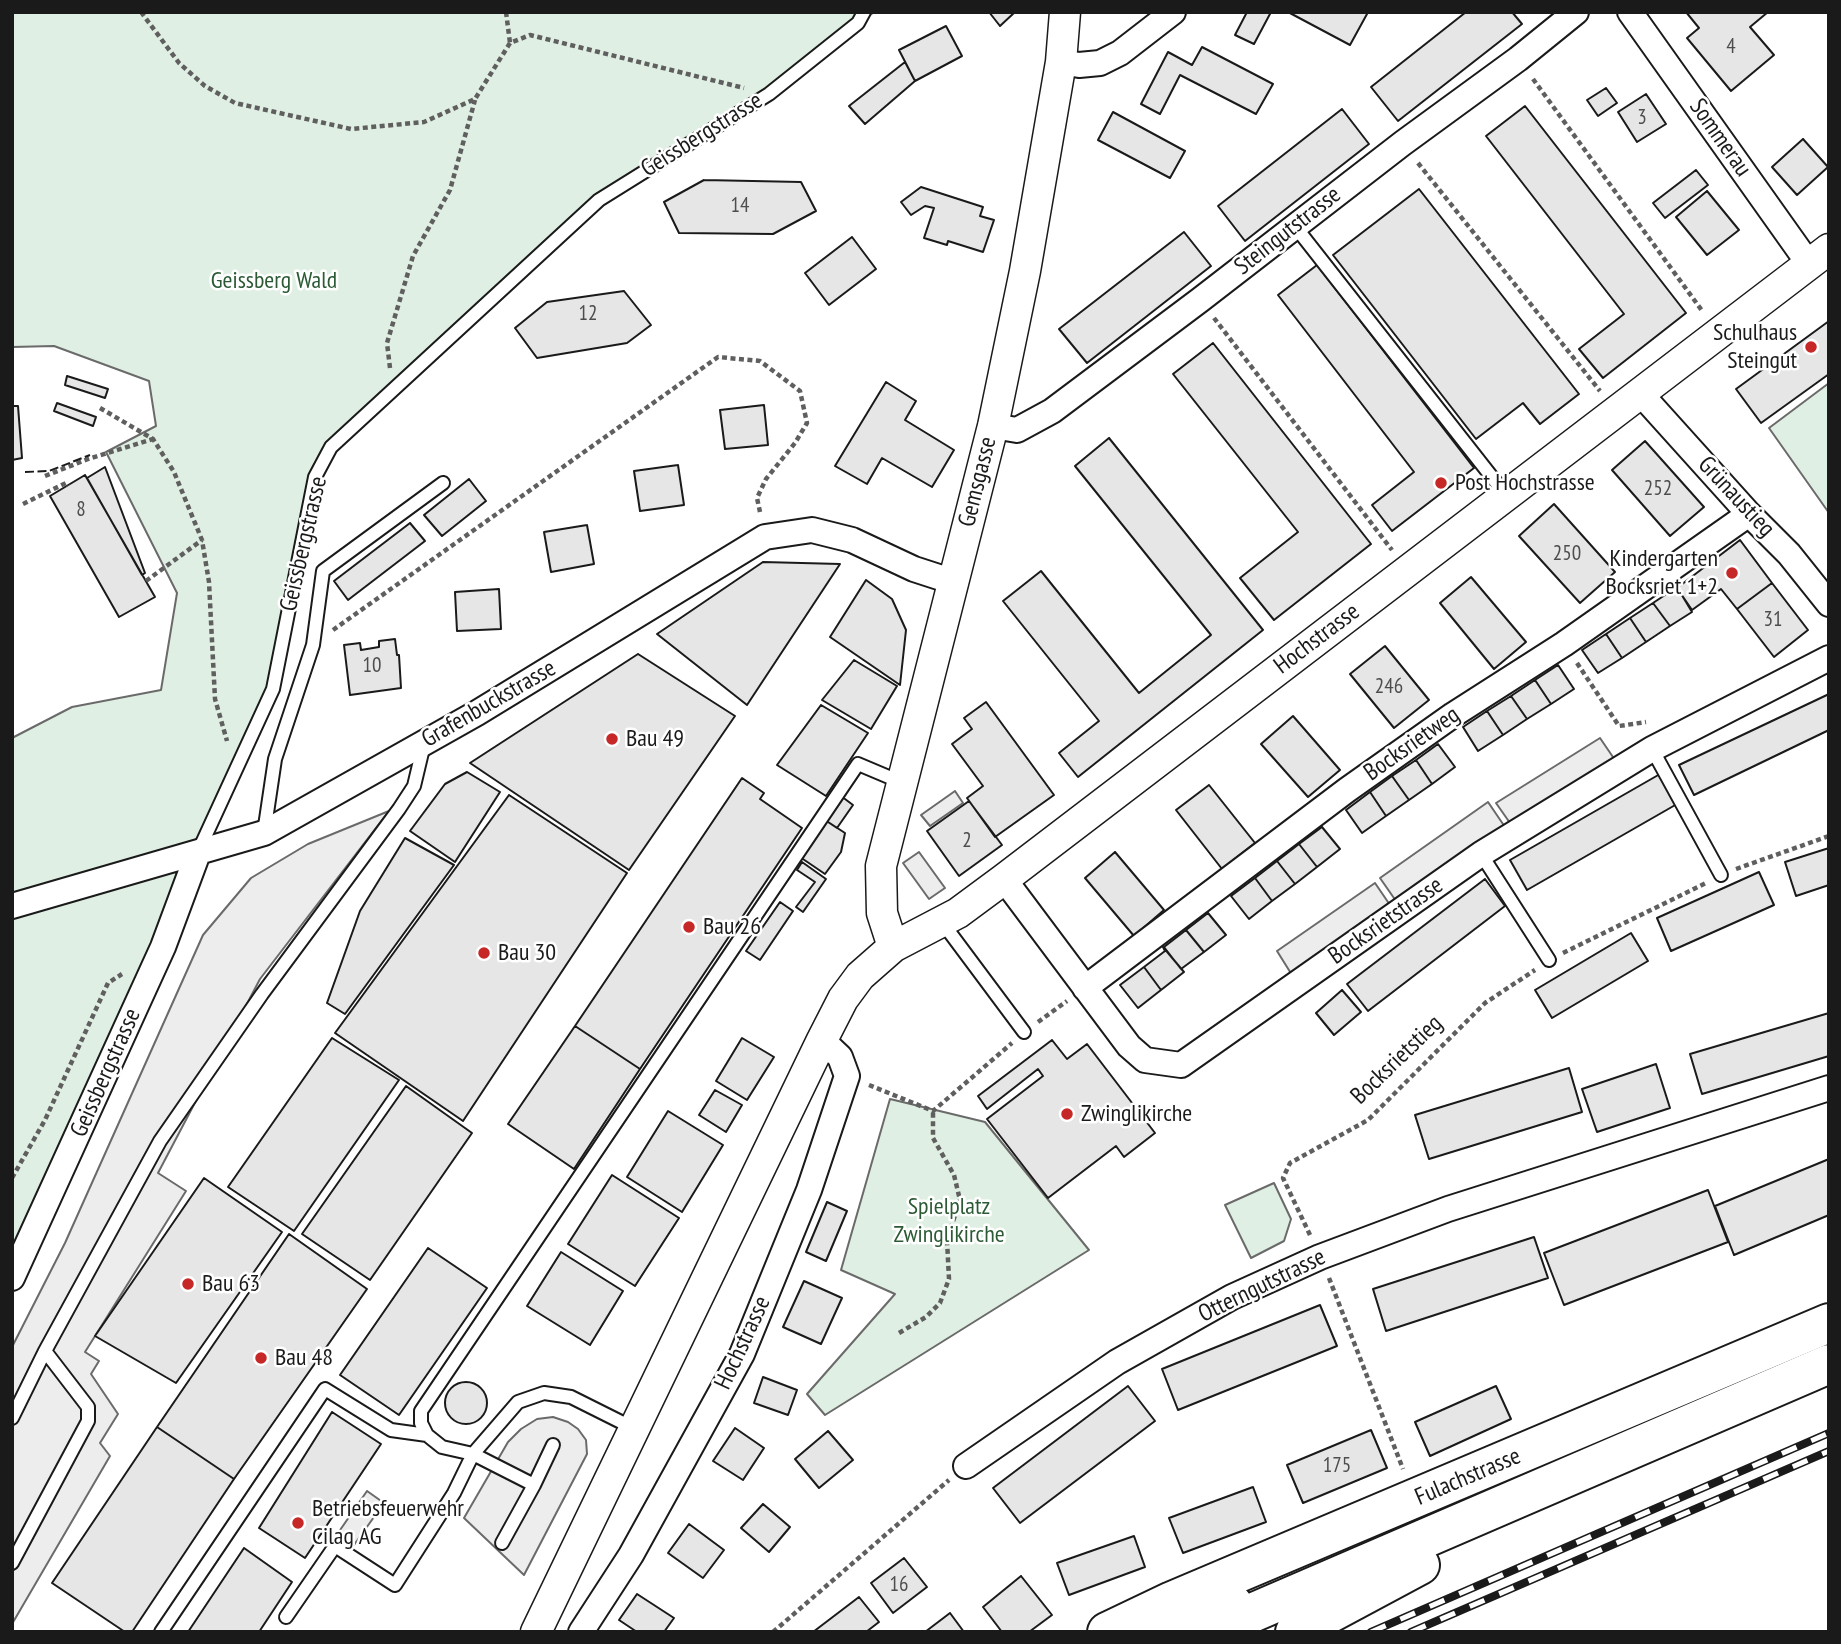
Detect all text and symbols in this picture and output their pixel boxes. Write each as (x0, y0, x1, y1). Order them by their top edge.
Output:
house number: 4 (1726, 34, 1736, 60)
street label: Geissbergstrasse (636, 86, 768, 184)
street label: Sommerau (1683, 94, 1757, 182)
house number: 3 (1637, 105, 1647, 131)
street label: Steingutstrasse (1229, 181, 1347, 281)
house number: 14 (731, 193, 749, 219)
park label: Geissberg Wald (211, 267, 337, 295)
house number: 12 (579, 301, 597, 327)
place label: Schulhaus Steingut (1713, 319, 1797, 375)
marker: Schulhaus Steingut (1803, 339, 1819, 355)
street label: Gemsgasse (953, 434, 1003, 530)
street label: Grünaustieg (1692, 451, 1780, 543)
place label: Post Hochstrasse (1455, 469, 1595, 497)
street label: Geissbergstrasse (275, 474, 333, 614)
marker: Post Hochstrasse (1433, 475, 1449, 491)
house number: 252 (1644, 476, 1672, 502)
house number: 8 (76, 497, 86, 523)
house number: 250 (1553, 541, 1581, 567)
place label: Kindergarten Bocksriet 1+2 (1605, 545, 1718, 601)
marker: Kindergarten Bocksriet 1+2 (1724, 565, 1740, 581)
street label: Hochstrasse (1269, 598, 1365, 680)
house number: 31 (1764, 607, 1782, 633)
house number: 10 (363, 653, 381, 679)
street label: Grafenbuckstrasse (417, 654, 561, 754)
house number: 246 (1375, 674, 1403, 700)
street label: Bocksrietweg (1359, 701, 1465, 787)
place label: Bau 49 (626, 725, 684, 753)
marker: Bau 49 (604, 731, 620, 747)
house number: 2 (962, 828, 972, 854)
street label: Bocksrietstrasse (1323, 871, 1449, 971)
place label: Bau 26 (703, 913, 761, 941)
marker: Bau 26 (681, 919, 697, 935)
place label: Bau 30 (498, 939, 556, 967)
marker: Bau 30 (476, 945, 492, 961)
street label: Geissbergstrasse (65, 1004, 147, 1142)
street label: Bocksrietstieg (1345, 1009, 1449, 1111)
place label: Zwinglikirche (1081, 1100, 1192, 1128)
marker: Zwinglikirche (1059, 1106, 1075, 1122)
park label: Spielplatz Zwinglikirche (893, 1193, 1005, 1249)
street label: Otterngutstrasse (1194, 1243, 1330, 1329)
place label: Bau 63 (202, 1270, 260, 1298)
marker: Bau 63 (180, 1276, 196, 1292)
street label: Hochstrasse (709, 1292, 777, 1394)
place label: Bau 48 (275, 1344, 333, 1372)
marker: Bau 48 (253, 1350, 269, 1366)
street label: Fulachstrasse (1411, 1442, 1525, 1512)
house number: 175 (1323, 1453, 1351, 1479)
place label: Betriebsfeuerwehr Cilag AG (312, 1495, 464, 1551)
marker: Betriebsfeuerwehr Cilag AG (290, 1515, 306, 1531)
house number: 16 (890, 1572, 908, 1598)

